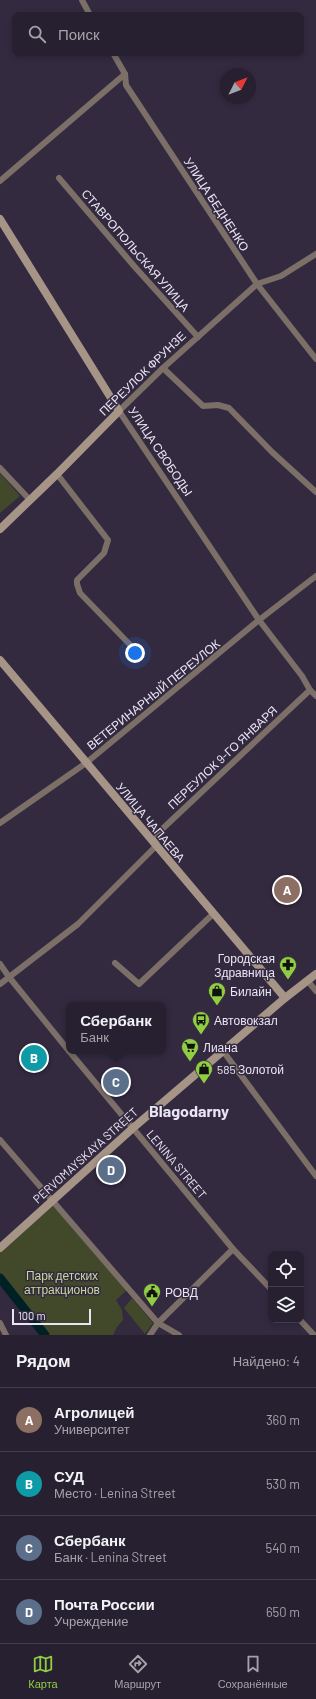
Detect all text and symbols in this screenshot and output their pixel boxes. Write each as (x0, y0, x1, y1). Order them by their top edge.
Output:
search box (12, 12, 304, 56)
icon: search (26, 23, 48, 45)
text: Поиск (58, 25, 100, 43)
north arrow (220, 68, 256, 104)
street label: УЛИЦА БЕДНЕНКО (181, 155, 252, 254)
street label: СТАВРОПОЛЬСКАЯ УЛИЦА (78, 186, 193, 314)
street label: ПЕРЕУЛОК ФРУНЗЕ (96, 328, 188, 418)
street label: УЛИЦА СВОБОДЫ (125, 404, 196, 499)
street label: ВЕТЕРИНАРНЫЙ ПЕРЕУЛОК (84, 636, 222, 752)
your location (125, 643, 145, 663)
street label: ПЕРЕУЛОК 9-ГО ЯНВАРЯ (164, 703, 280, 811)
street label: УЛИЦА ЧАПАЕВА (113, 780, 188, 865)
pin: A (274, 875, 300, 905)
place label: Городская Здравница (214, 951, 275, 980)
pharmacy icon: Городская Здравница (278, 955, 298, 980)
shop icon: Билайн (207, 981, 227, 1006)
place label: Билайн (230, 984, 272, 998)
popup (66, 1002, 166, 1054)
bus stop icon: Автовокзал (191, 1010, 211, 1035)
text: Сбербанк (80, 1011, 152, 1029)
place label: Автовокзал (214, 1013, 278, 1027)
text: Банк (80, 1029, 109, 1045)
supermarket icon: Лиана (180, 1037, 200, 1062)
place label: Лиана (203, 1040, 238, 1054)
pin: B (21, 1043, 47, 1073)
shop icon: 585 Золотой (194, 1059, 214, 1084)
place label: 585 Золотой (217, 1062, 284, 1076)
pin: C (103, 1067, 129, 1097)
district label: Blagodarny (149, 1101, 229, 1120)
street label: PERVOMAYSKAYA STREET (30, 1104, 140, 1206)
street label: LENINA STREET (144, 1127, 210, 1201)
pin: D (98, 1155, 124, 1185)
map controls (268, 1251, 304, 1323)
button: locate (268, 1251, 304, 1287)
park label: Парк детских аттракционов (24, 1268, 100, 1297)
public building icon: РОВД (142, 1282, 162, 1307)
place label: РОВД (165, 1285, 198, 1300)
button: layers (268, 1287, 304, 1323)
scale bar (12, 1307, 91, 1326)
text: 100 m (18, 1309, 46, 1322)
text: Рядом (16, 1350, 71, 1370)
text: Найдено: 4 (233, 1353, 300, 1369)
text: Агролицей (54, 1403, 135, 1421)
text: A (25, 1412, 33, 1428)
text: 360 m (266, 1412, 300, 1428)
text: Университет (54, 1421, 130, 1437)
text: СУД (54, 1467, 84, 1485)
text: B (25, 1476, 33, 1492)
text: 530 m (266, 1476, 300, 1492)
text: Место · Lenina Street (54, 1485, 176, 1501)
text: Сбербанк (54, 1531, 126, 1549)
text: C (25, 1540, 33, 1556)
text: 540 m (265, 1540, 300, 1556)
text: Банк · Lenina Street (54, 1549, 167, 1565)
text: Почта России (54, 1595, 155, 1613)
text: D (25, 1604, 33, 1620)
text: 650 m (266, 1604, 300, 1620)
text: Учреждение (54, 1613, 129, 1629)
tab: Карта (28, 1653, 58, 1690)
tab: Маршрут (114, 1653, 161, 1690)
tab: Сохранённые (218, 1653, 288, 1690)

